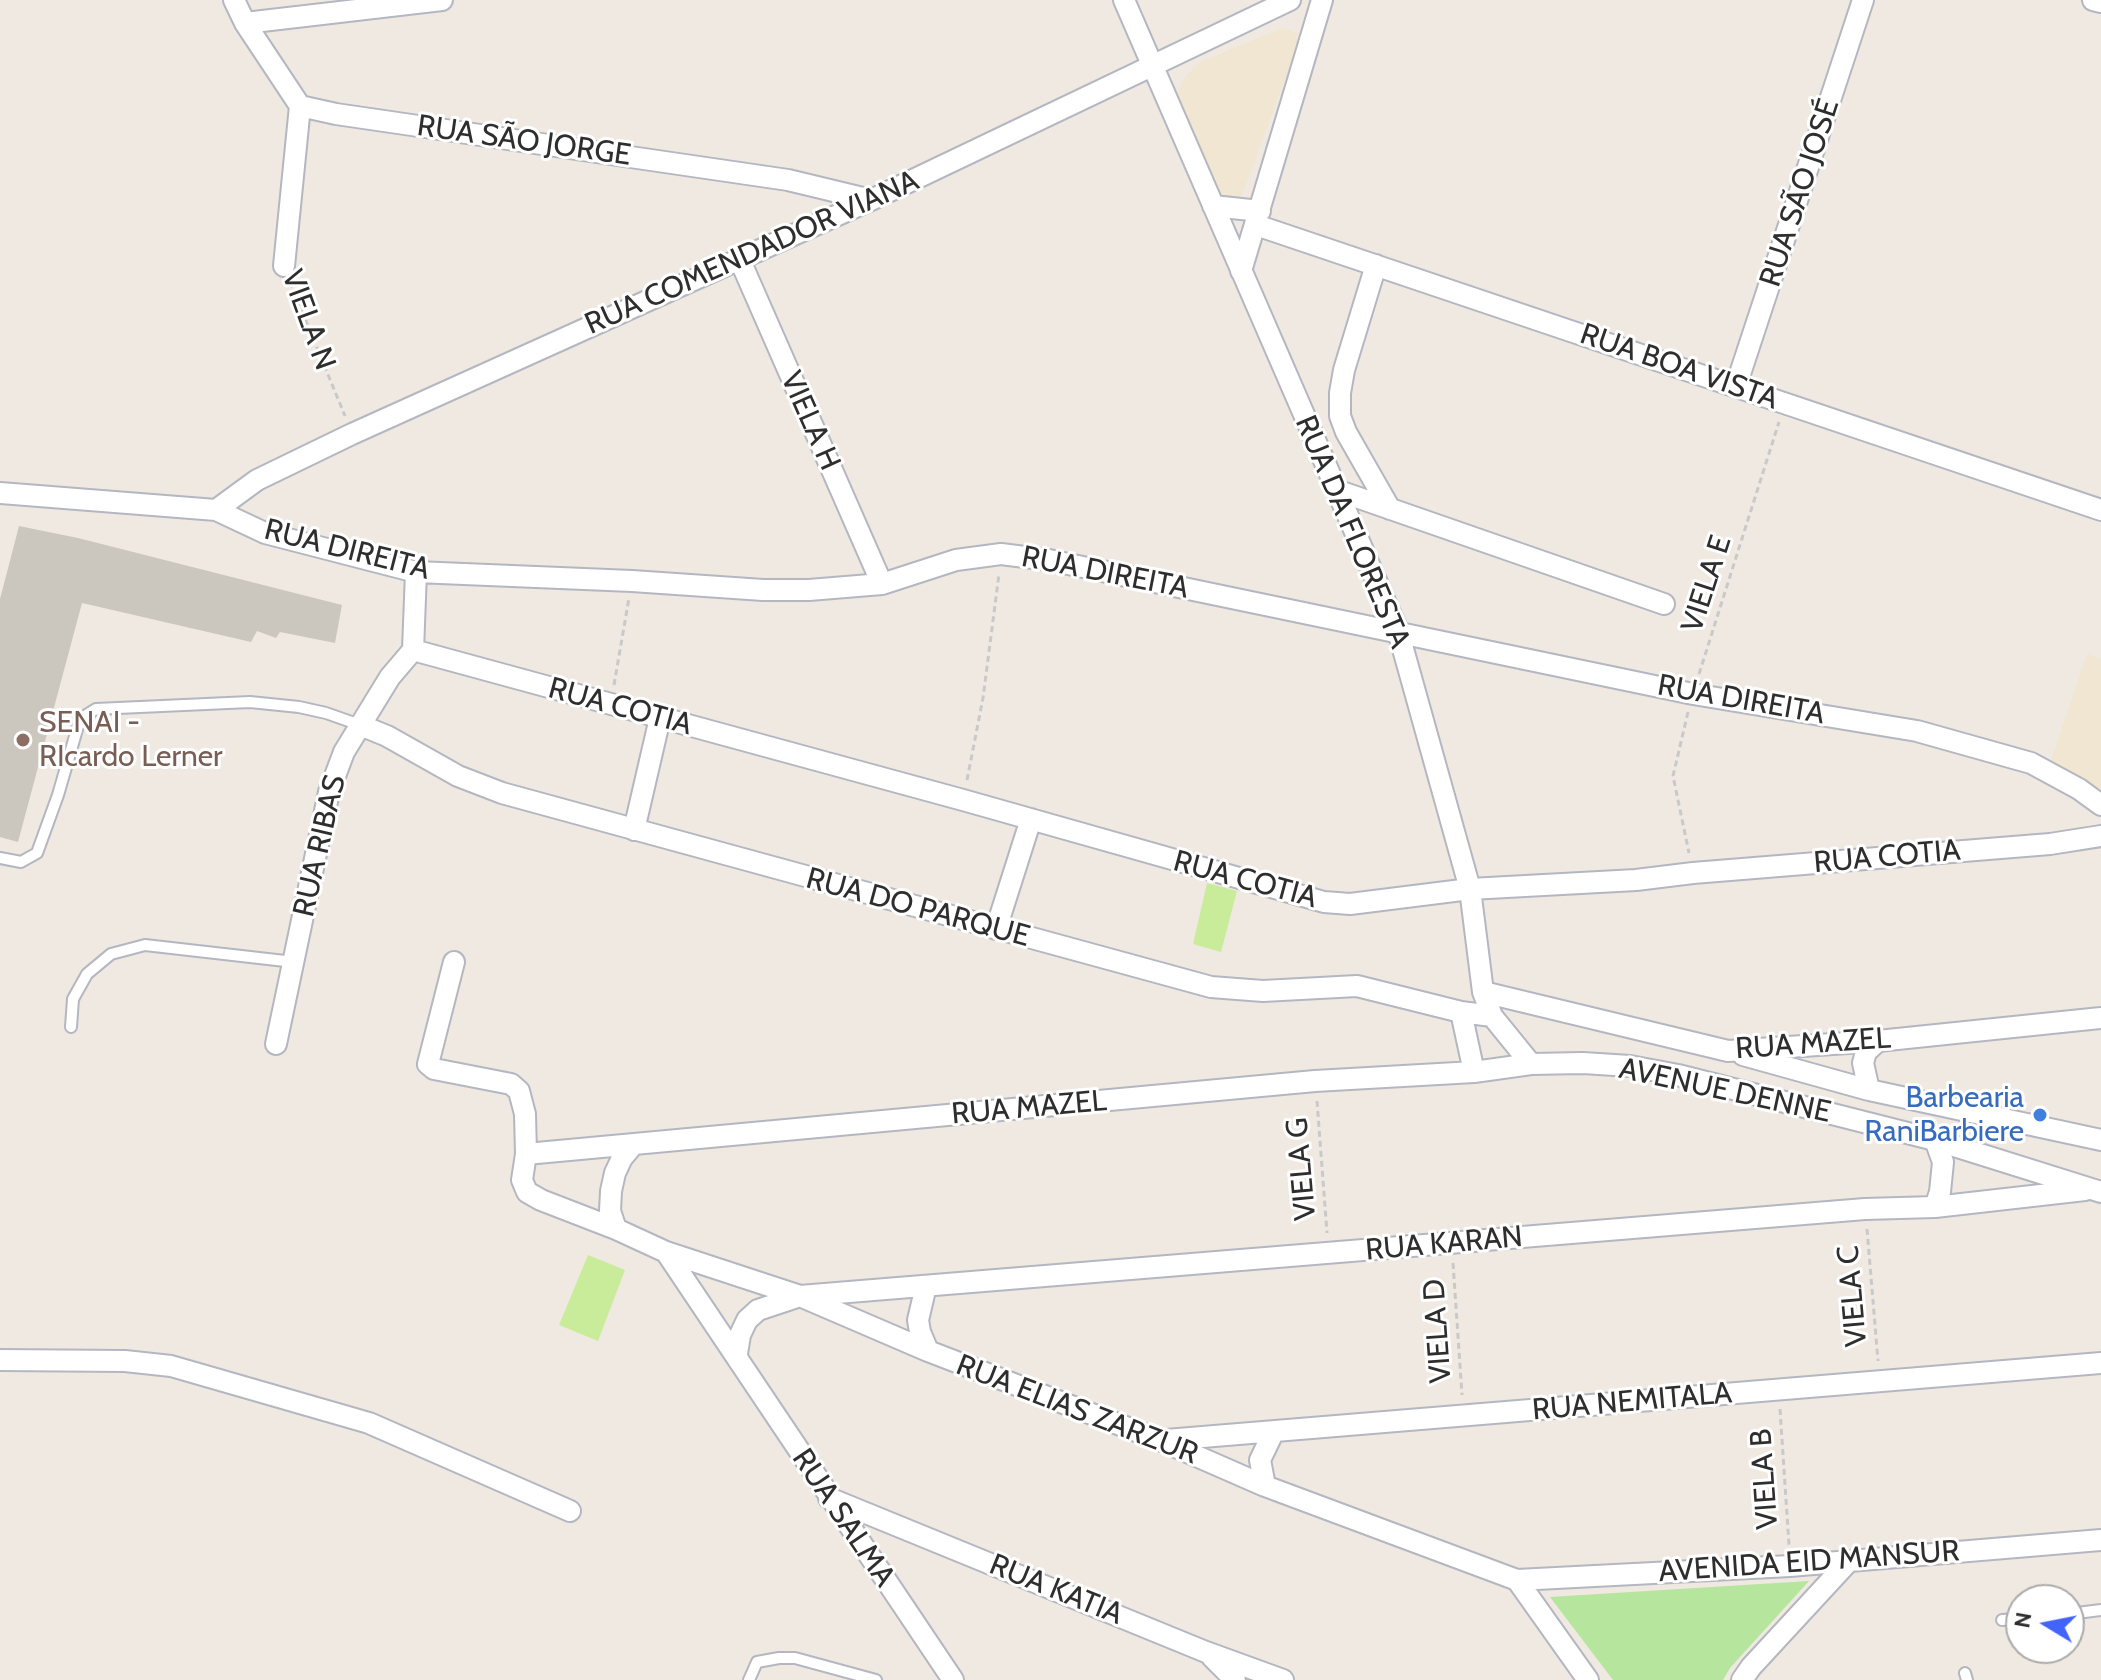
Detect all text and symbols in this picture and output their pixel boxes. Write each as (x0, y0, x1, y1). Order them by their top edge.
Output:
street label: RUA SÃO JOSÉ (1753, 95, 1847, 291)
street label: RUA SÃO JORGE (415, 108, 633, 174)
street label: RUA COMENDADOR VIANA (580, 163, 924, 343)
street label: VIELA N (273, 265, 343, 375)
street label: RUA BOA VISTA (1575, 316, 1783, 418)
street label: VIELA H (772, 366, 848, 476)
street label: RUA DA FLORESTA (1287, 410, 1417, 654)
street label: RUA DIREITA (261, 512, 433, 588)
street label: VIELA E (1675, 531, 1739, 637)
street label: RUA DIREITA (1019, 539, 1191, 607)
street label: RUA DIREITA (1655, 668, 1827, 732)
street label: RUA COTIA (544, 671, 696, 743)
place label: SENAI - RIcardo Lerner (39, 705, 223, 776)
marker: SENAI - RIcardo Lerner (14, 731, 32, 749)
street label: RUA RIBAS (286, 772, 354, 920)
street label: RUA COTIA (1812, 833, 1962, 881)
street label: RUA COTIA (1169, 844, 1321, 916)
street label: RUA DO PARQUE (802, 861, 1034, 955)
street label: RUA MAZEL (1734, 1021, 1892, 1067)
street label: AVENUE DENNE (1616, 1051, 1834, 1131)
place label: Barbearia RaniBarbiere (1864, 1080, 2024, 1150)
street label: RUA MAZEL (950, 1083, 1108, 1133)
marker: Barbearia RaniBarbiere (2031, 1106, 2049, 1124)
street label: VIELA G (1280, 1116, 1324, 1222)
street label: RUA KARAN (1364, 1219, 1524, 1269)
street label: VIELA C (1831, 1244, 1875, 1348)
street label: VIELA D (1416, 1278, 1460, 1384)
street label: RUA ELIAS ZARZUR (951, 1347, 1203, 1473)
street label: RUA NEMITALA (1531, 1375, 1733, 1429)
street label: VIELA B (1744, 1427, 1786, 1531)
street label: RUA SALMA (784, 1442, 902, 1594)
street label: AVENIDA EID MANSUR (1657, 1534, 1961, 1590)
street label: RUA KATIA (984, 1547, 1128, 1633)
north arrow (2005, 1584, 2085, 1664)
text: N (2008, 1610, 2037, 1630)

